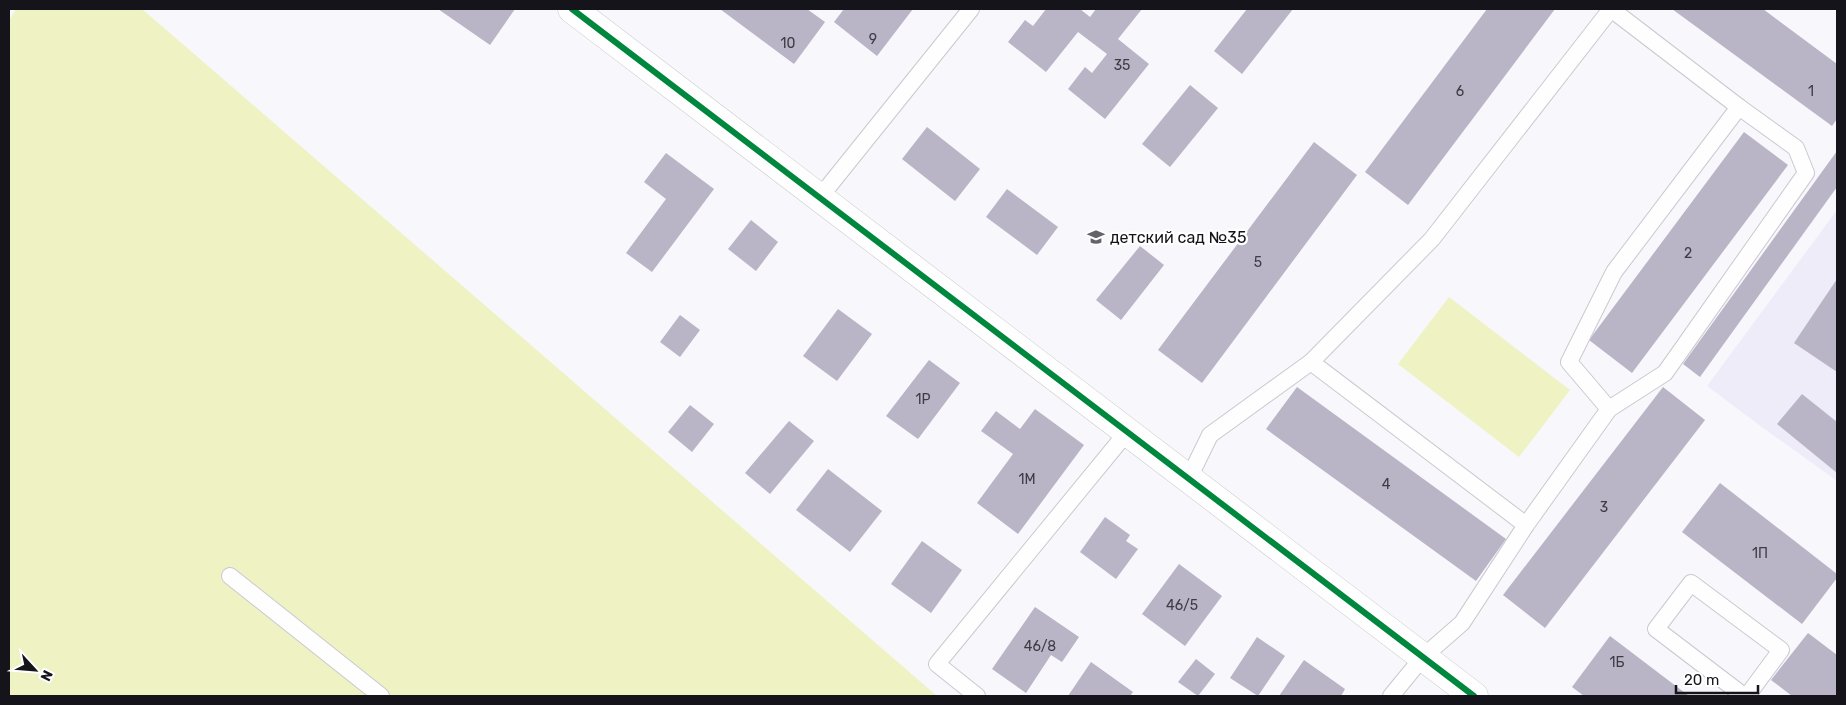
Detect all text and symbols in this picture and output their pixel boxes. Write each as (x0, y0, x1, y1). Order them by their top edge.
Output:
house number: 9 (869, 31, 877, 48)
house number: 10 (781, 35, 796, 52)
house number: 35 (1114, 57, 1130, 74)
house number: 6 (1456, 83, 1464, 100)
house number: 1 (1808, 83, 1814, 100)
school or university icon: детский сад №35 (1086, 227, 1106, 247)
place label: детский сад №35 (1110, 228, 1246, 247)
house number: 2 (1684, 245, 1692, 262)
house number: 5 (1254, 254, 1262, 271)
house number: 1Р (916, 391, 930, 408)
house number: 1М (1018, 471, 1036, 488)
house number: 4 (1382, 476, 1391, 493)
house number: 3 (1600, 499, 1608, 516)
house number: 1П (1752, 545, 1768, 562)
house number: 46/5 (1166, 597, 1198, 614)
house number: 46/8 (1024, 638, 1056, 655)
north arrow (10, 645, 60, 695)
house number: 1Б (1610, 654, 1625, 671)
scale bar (1676, 662, 1758, 694)
text: N (36, 667, 56, 684)
text: 20 m (1684, 671, 1719, 689)

